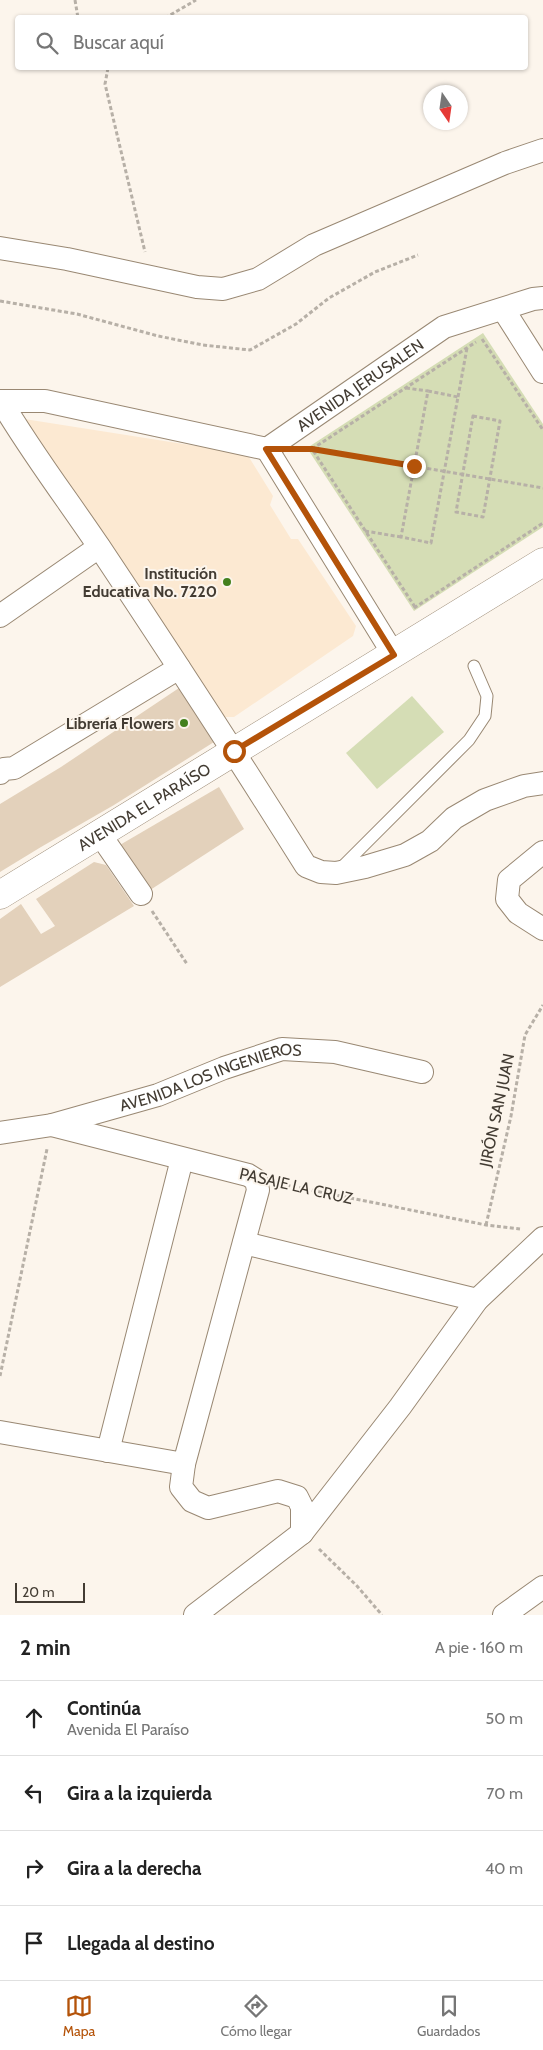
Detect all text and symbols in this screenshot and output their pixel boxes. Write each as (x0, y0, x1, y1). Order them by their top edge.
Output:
search box (15, 15, 528, 70)
icon: search (33, 29, 61, 57)
text: Buscar aquí (73, 31, 164, 54)
north arrow (423, 85, 468, 130)
street label: AVENIDA JERUSALEN (293, 335, 427, 435)
route end (403, 455, 426, 478)
place label: Institución Educativa No. 7220 (82, 564, 217, 601)
marker: Institución Educativa No. 7220 (221, 576, 233, 588)
place label: Librería Flowers (66, 714, 174, 733)
marker: Librería Flowers (178, 717, 190, 729)
route start (223, 740, 246, 763)
street label: AVENIDA EL PARAÍSO (74, 759, 214, 855)
street label: AVENIDA LOS INGENIEROS (117, 1039, 302, 1115)
street label: JIRÓN SAN JUAN (475, 1051, 518, 1169)
street label: PASAJE LA CRUZ (238, 1164, 355, 1208)
scale bar (15, 1580, 85, 1603)
text: 20 m (22, 1583, 55, 1601)
text: 2 min (20, 1635, 71, 1660)
text: A pie · 160 m (435, 1638, 523, 1657)
text: Continúa (67, 1697, 141, 1720)
icon: ahead (20, 1704, 48, 1732)
text: 50 m (486, 1709, 523, 1728)
text: Avenida El Paraíso (67, 1720, 189, 1739)
icon: left (20, 1779, 48, 1807)
text: Gira a la izquierda (67, 1782, 212, 1805)
text: 70 m (486, 1784, 523, 1803)
icon: right (20, 1854, 48, 1882)
text: Gira a la derecha (67, 1857, 202, 1880)
text: 40 m (485, 1859, 523, 1878)
icon: arrive (20, 1929, 48, 1957)
text: Llegada al destino (67, 1932, 214, 1955)
tab: Mapa (63, 1992, 95, 2040)
tab: Cómo llegar (221, 1992, 292, 2040)
tab: Guardados (417, 1992, 480, 2040)

